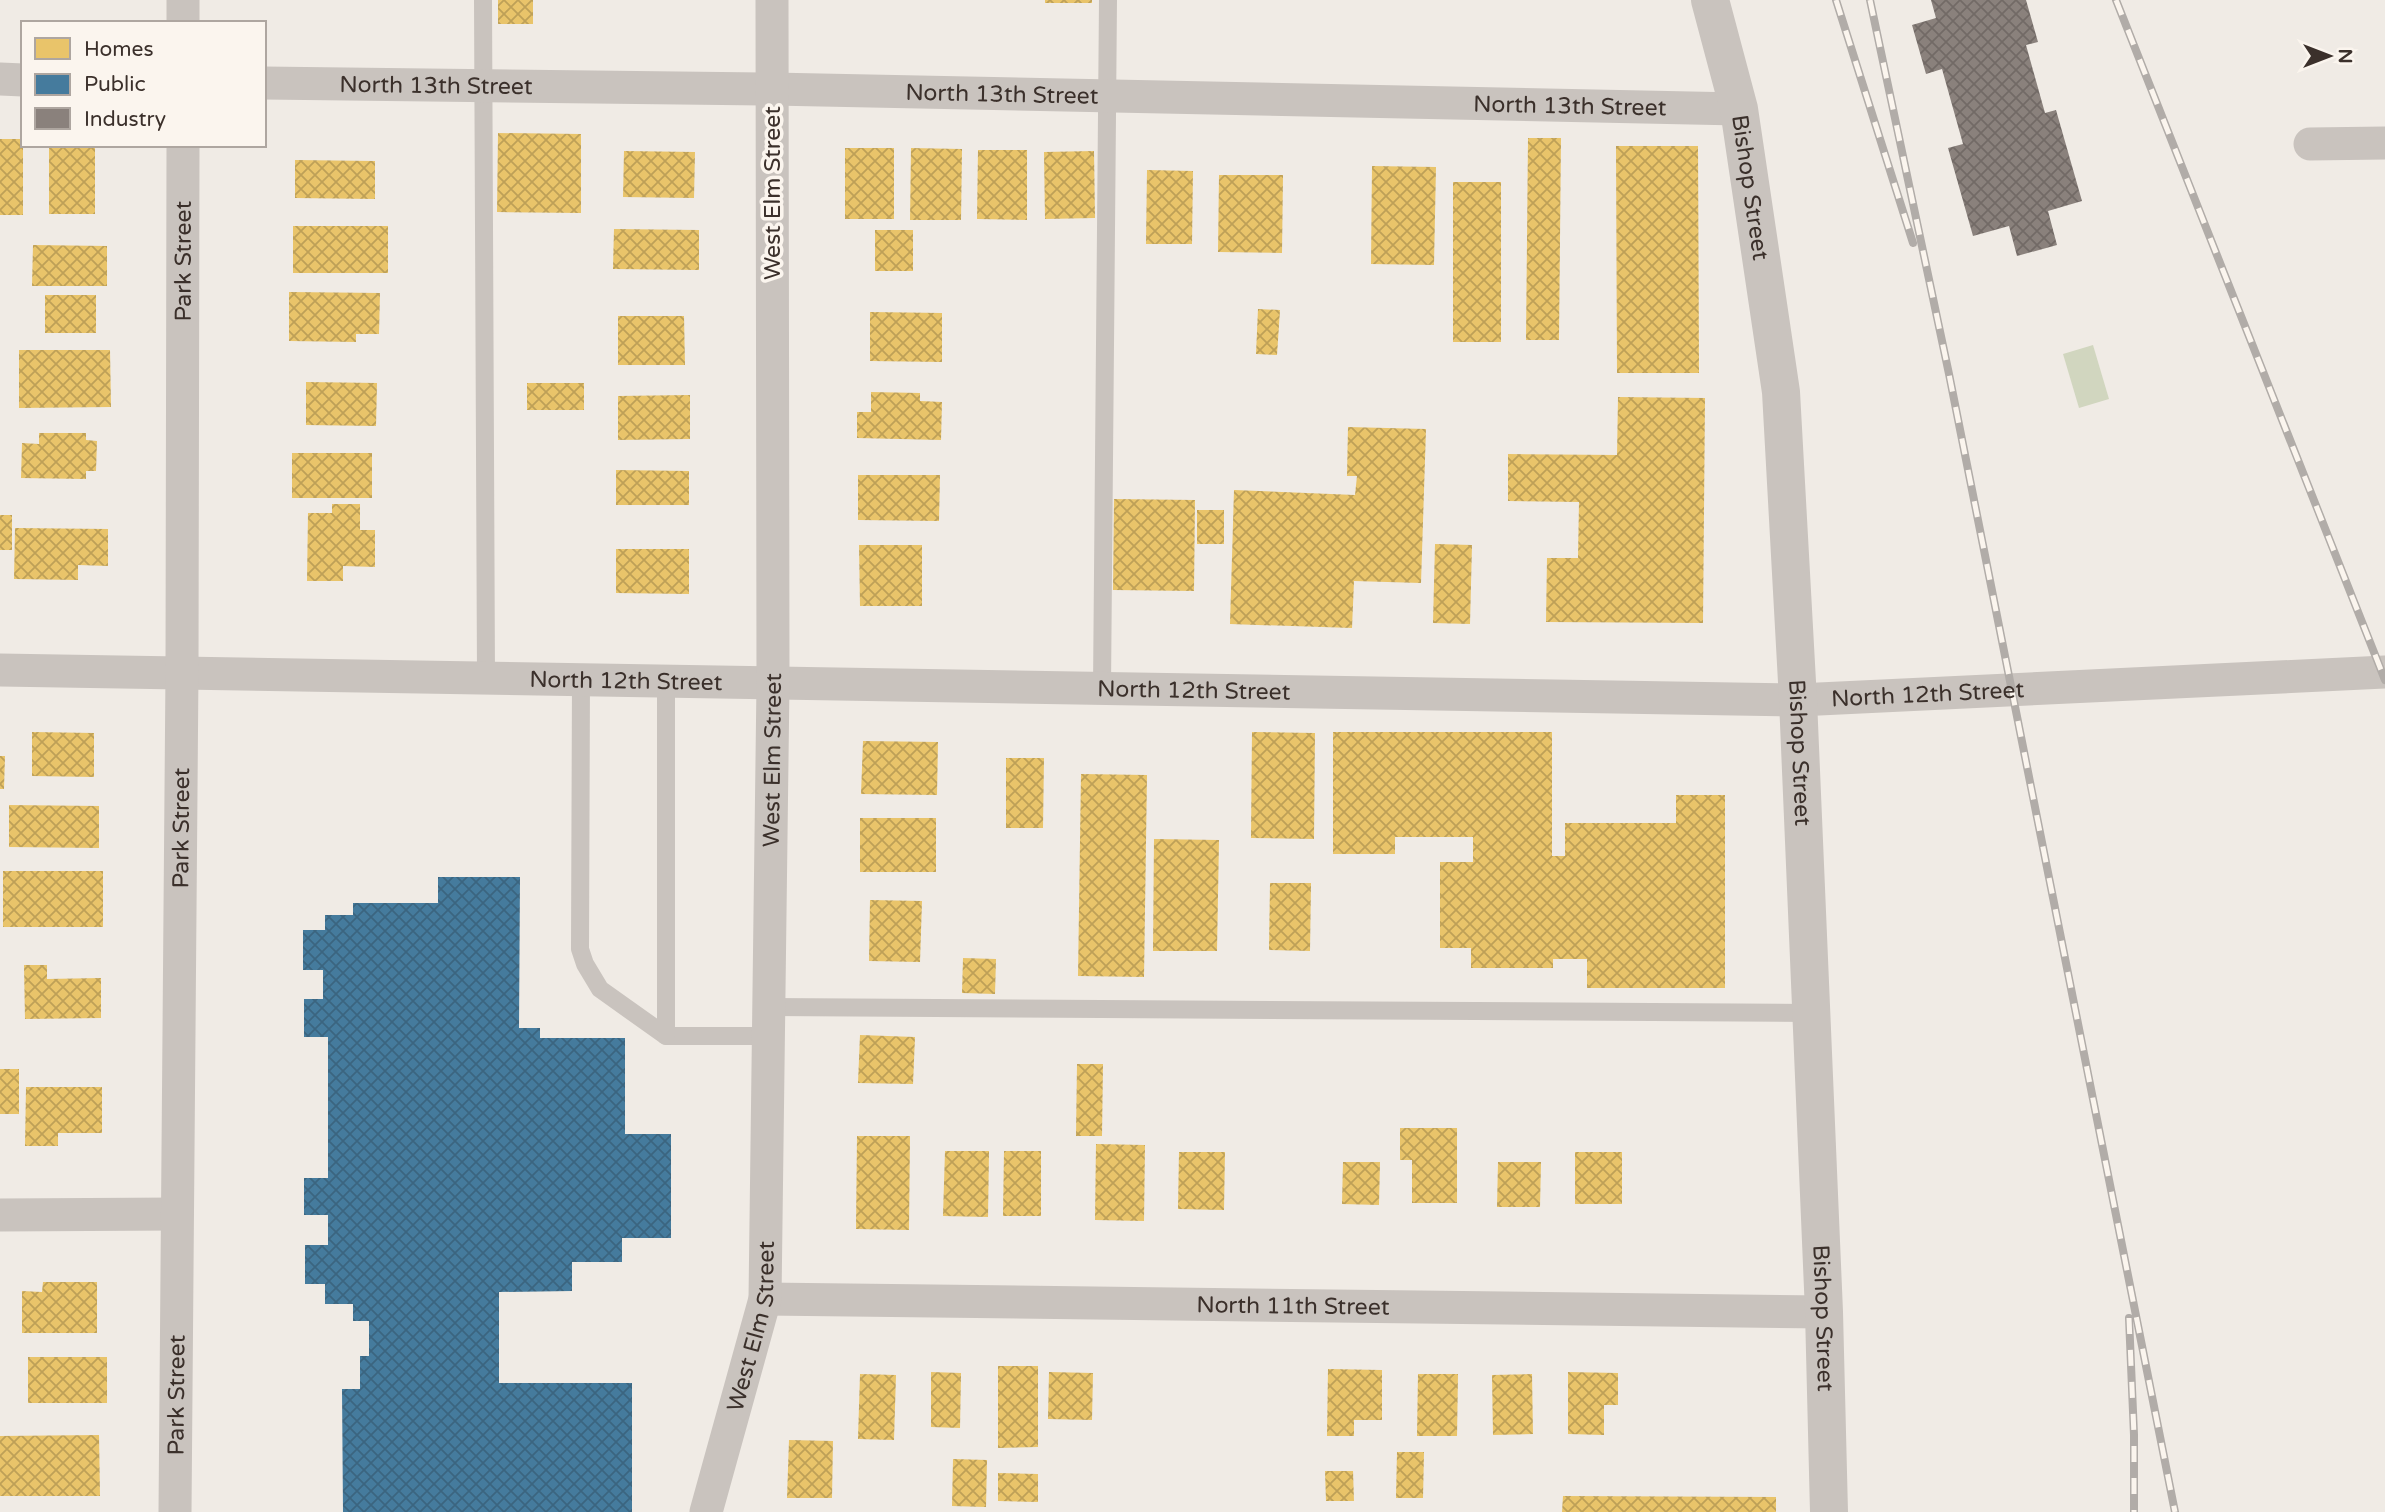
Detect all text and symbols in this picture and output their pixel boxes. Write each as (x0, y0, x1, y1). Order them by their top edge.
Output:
legend (21, 21, 266, 147)
north arrow (2294, 21, 2364, 91)
text: Homes (84, 37, 154, 62)
text: N (2334, 48, 2356, 64)
street label: North 13th Street (339, 71, 533, 101)
text: Public (84, 72, 146, 97)
street label: North 13th Street (905, 79, 1099, 111)
street label: North 13th Street (1473, 91, 1667, 122)
street label: West Elm Street (759, 106, 787, 280)
text: Industry (84, 107, 166, 132)
street label: Bishop Street (1725, 113, 1774, 262)
street label: Park Street (170, 200, 198, 322)
street label: North 12th Street (529, 666, 723, 697)
street label: West Elm Street (758, 673, 788, 847)
street label: North 12th Street (1097, 675, 1291, 707)
street label: North 12th Street (1830, 676, 2025, 713)
street label: Bishop Street (1782, 679, 1816, 827)
street label: Park Street (167, 767, 196, 889)
street label: West Elm Street (721, 1240, 781, 1415)
street label: Bishop Street (1806, 1244, 1839, 1392)
street label: North 11th Street (1196, 1291, 1390, 1322)
street label: Park Street (162, 1334, 191, 1456)

